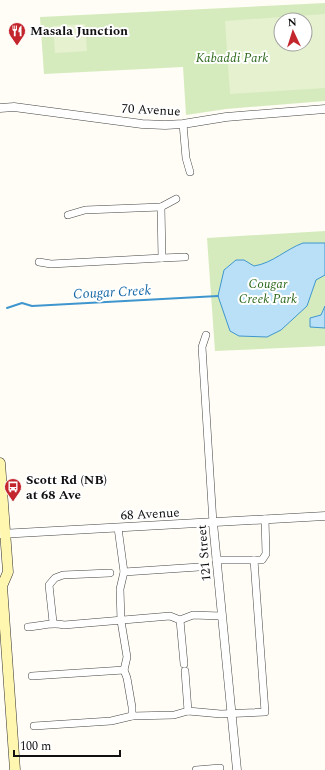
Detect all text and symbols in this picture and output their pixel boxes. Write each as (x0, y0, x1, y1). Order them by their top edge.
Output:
north arrow (273, 12, 313, 52)
text: N (287, 14, 297, 31)
restaurant icon: Masala Junction (7, 21, 27, 46)
place label: Masala Junction (30, 21, 128, 41)
park label: Kabaddi Park (196, 48, 268, 68)
street label: 70 Avenue (121, 98, 181, 122)
park label: Cougar Creek Park (239, 274, 297, 309)
water label: Cougar Creek (73, 279, 152, 305)
place label: Scott Rd (NB) at 68 Ave (26, 470, 107, 505)
bus stop icon: Scott Rd (NB) at 68 Ave (3, 477, 23, 502)
street label: 68 Avenue (120, 502, 180, 526)
street label: 121 Street (192, 523, 216, 582)
scale bar (14, 732, 120, 758)
text: 100 m (20, 737, 51, 756)

